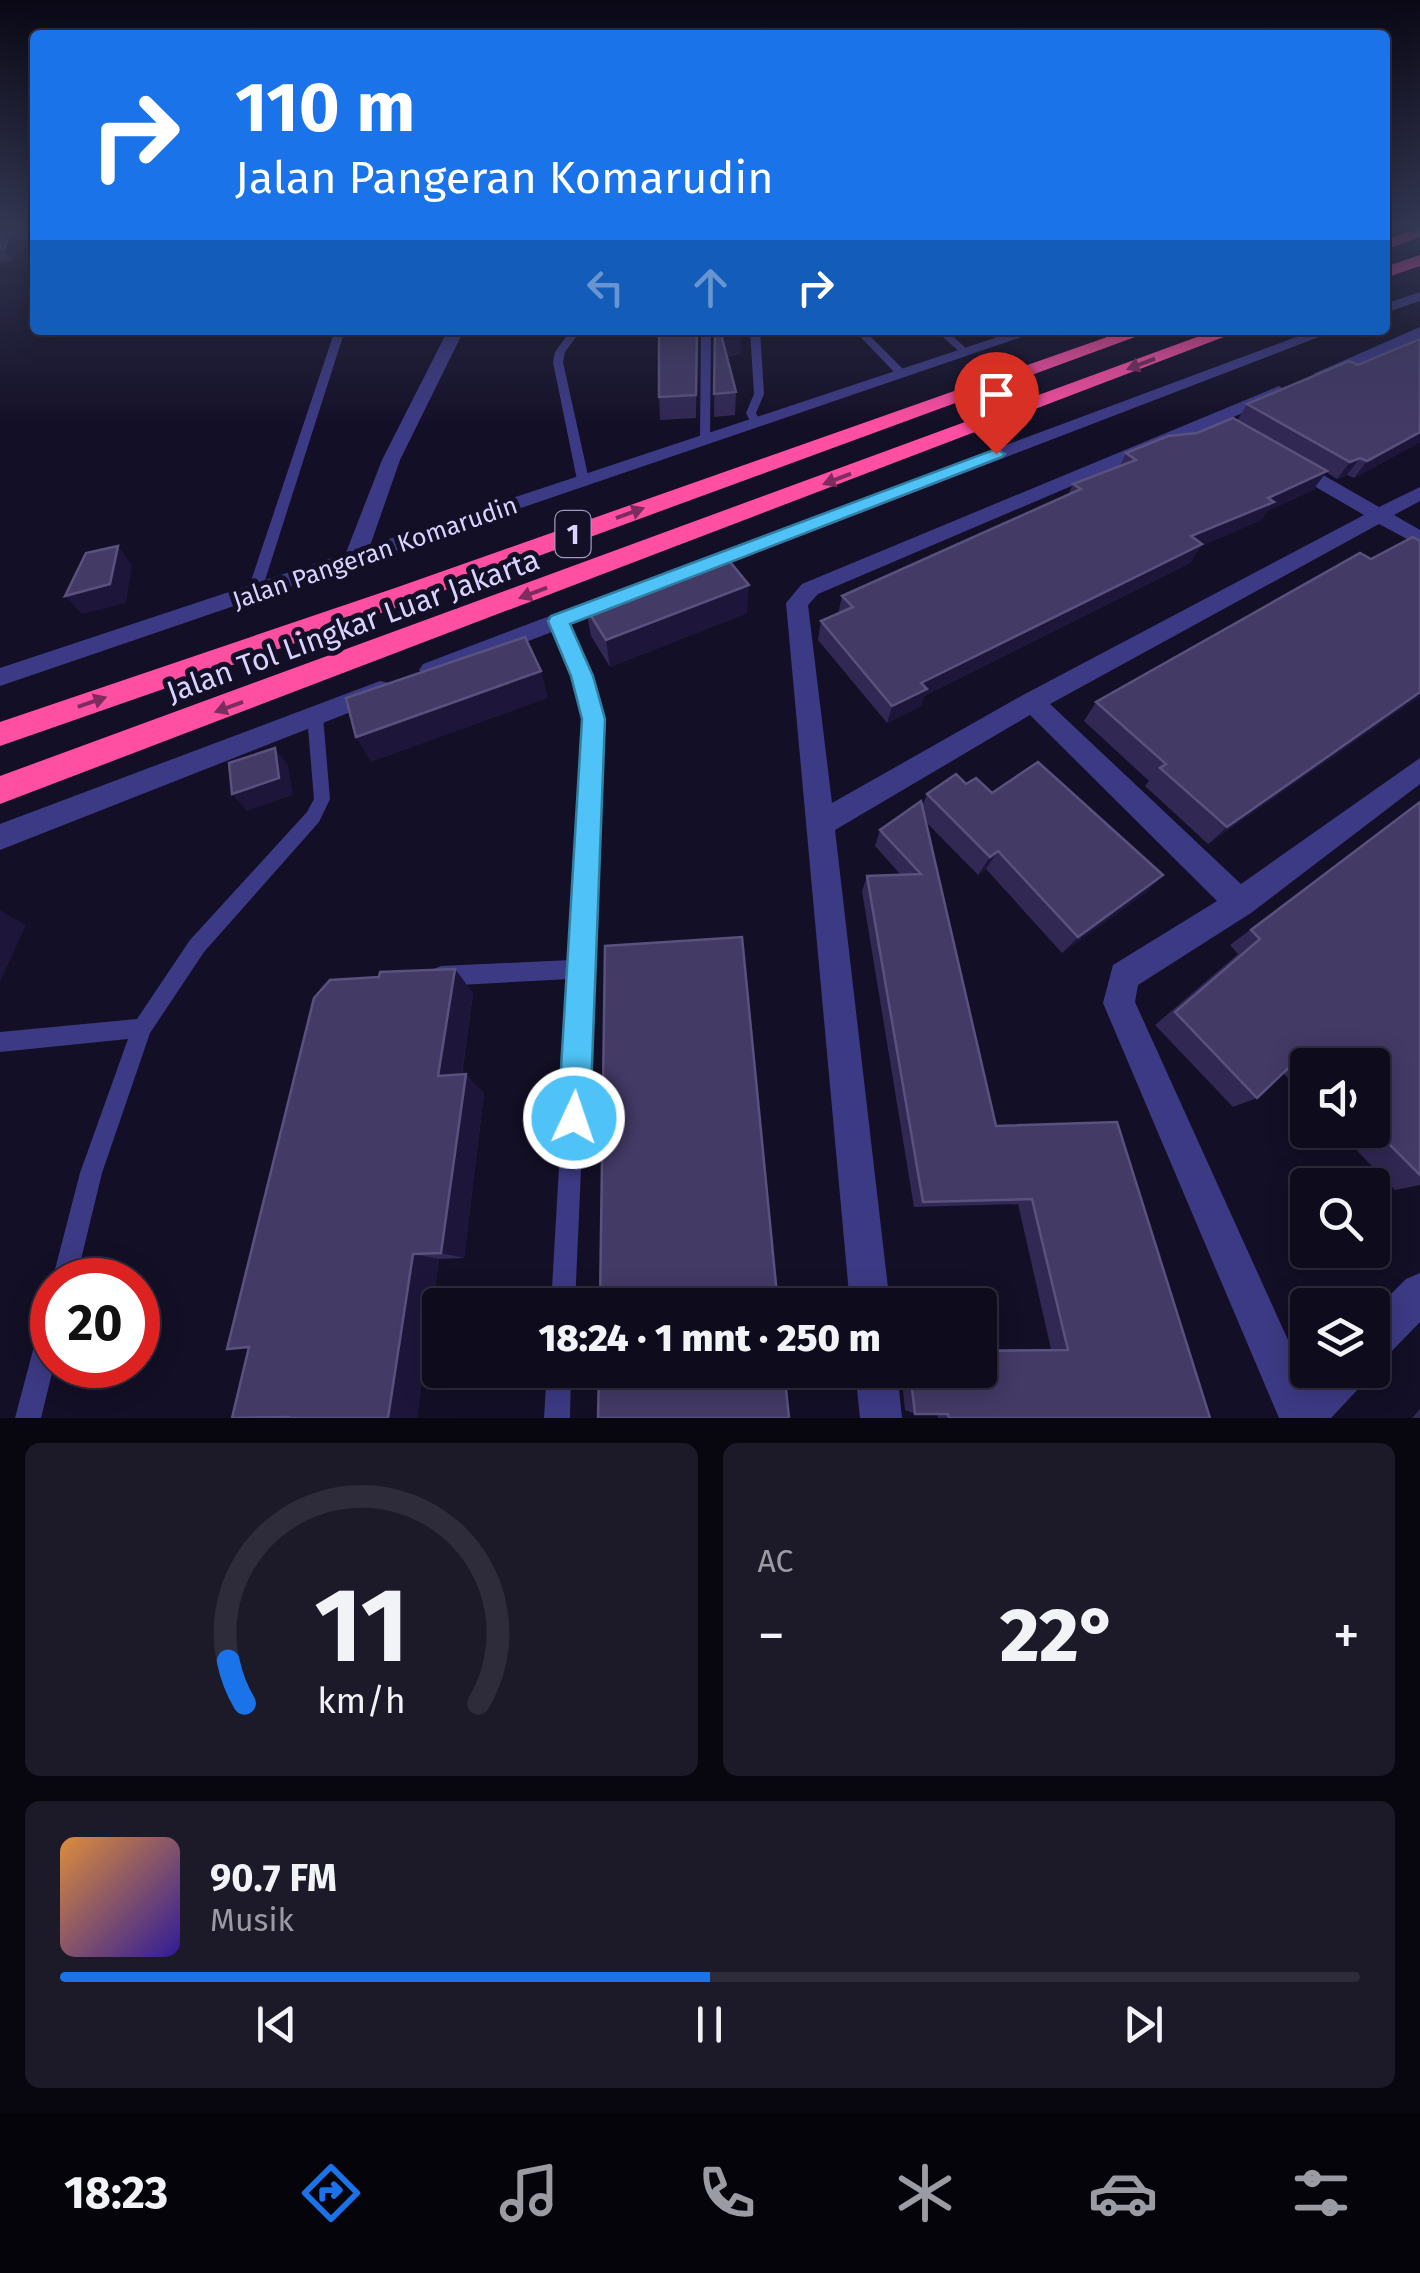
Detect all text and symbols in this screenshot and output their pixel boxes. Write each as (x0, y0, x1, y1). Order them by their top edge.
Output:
text: 110 m (235, 66, 415, 150)
icon: right (70, 70, 200, 200)
text: Jalan Pangeran Komarudin (235, 151, 774, 205)
icon: left (578, 260, 633, 315)
icon: ahead (683, 260, 738, 315)
icon: right (788, 260, 843, 315)
pin (954, 352, 1039, 455)
one-way arrow (1126, 357, 1156, 372)
icon: arrive (969, 367, 1024, 422)
one-way arrow (822, 472, 852, 487)
street label: Jalan Pangeran Komarudin (229, 490, 521, 616)
one-way arrow (615, 505, 645, 520)
road number: 1 (556, 511, 590, 557)
street label: Jalan Tol Lingkar Luar Jakarta (162, 542, 544, 710)
one-way arrow (518, 586, 548, 601)
one-way arrow (78, 694, 108, 709)
one-way arrow (213, 700, 243, 715)
map controls (1290, 1048, 1390, 1388)
button: sound (1290, 1048, 1390, 1148)
position arrow (522, 1066, 626, 1170)
button: search (1290, 1168, 1390, 1268)
speed limit sign: 20 (30, 1258, 160, 1388)
button: layers (1290, 1288, 1390, 1388)
text: 18:24 · 1 mnt · 250 m (538, 1315, 881, 1361)
text: AC (758, 1542, 793, 1580)
text: 11 (314, 1564, 409, 1689)
text: 22° (1000, 1591, 1118, 1681)
text: − (758, 1603, 785, 1669)
text: + (1333, 1603, 1360, 1669)
text: km/h (317, 1680, 405, 1722)
text: 90.7 FM (210, 1855, 337, 1901)
text: Musik (210, 1901, 294, 1939)
icon: previous (249, 1997, 304, 2052)
icon: pause (682, 1997, 737, 2052)
icon: next (1116, 1997, 1171, 2052)
icon: directions (296, 2158, 366, 2228)
icon: music (494, 2158, 564, 2228)
icon: phone (692, 2158, 762, 2228)
icon: climate (890, 2158, 960, 2228)
icon: car (1088, 2158, 1158, 2228)
icon: filters (1286, 2158, 1356, 2228)
text: 18:23 (64, 2166, 168, 2220)

